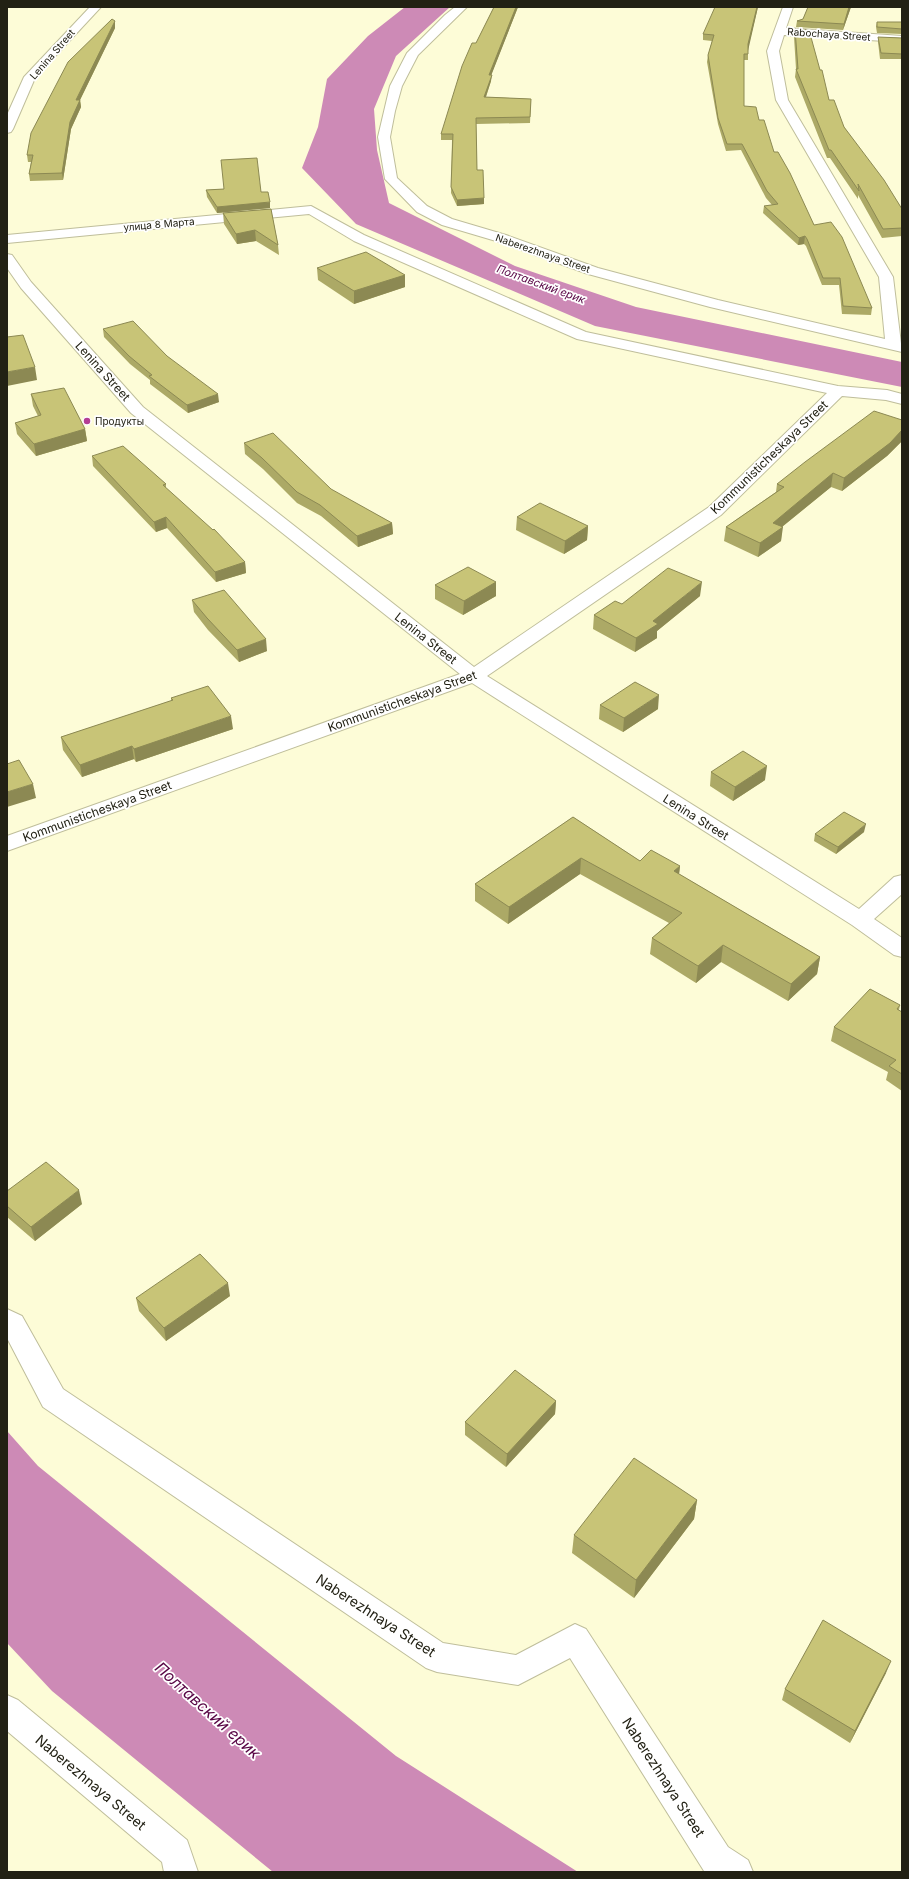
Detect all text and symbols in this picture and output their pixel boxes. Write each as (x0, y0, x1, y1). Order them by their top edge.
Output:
street label: Rabochaya Street (787, 25, 872, 43)
street label: Lenina Street (27, 26, 77, 81)
street label: улица 8 Марта (123, 215, 195, 233)
street label: Naberezhnaya Street (494, 231, 593, 275)
water label: Полтавский ерик (495, 261, 588, 307)
street label: Lenina Street (72, 338, 134, 404)
street label: Kommunisticheskaya Street (707, 397, 831, 517)
place label: Продукты (95, 415, 144, 427)
marker: Продукты (82, 416, 92, 426)
street label: Lenina Street (392, 609, 460, 667)
street label: Kommunisticheskaya Street (326, 667, 478, 735)
street label: Kommunisticheskaya Street (21, 777, 173, 845)
street label: Lenina Street (660, 791, 732, 843)
street label: Naberezhnaya Street (313, 1570, 439, 1660)
water label: Полтавский ерик (151, 1657, 266, 1764)
street label: Naberezhnaya Street (619, 1714, 709, 1840)
street label: Naberezhnaya Street (32, 1731, 150, 1834)

